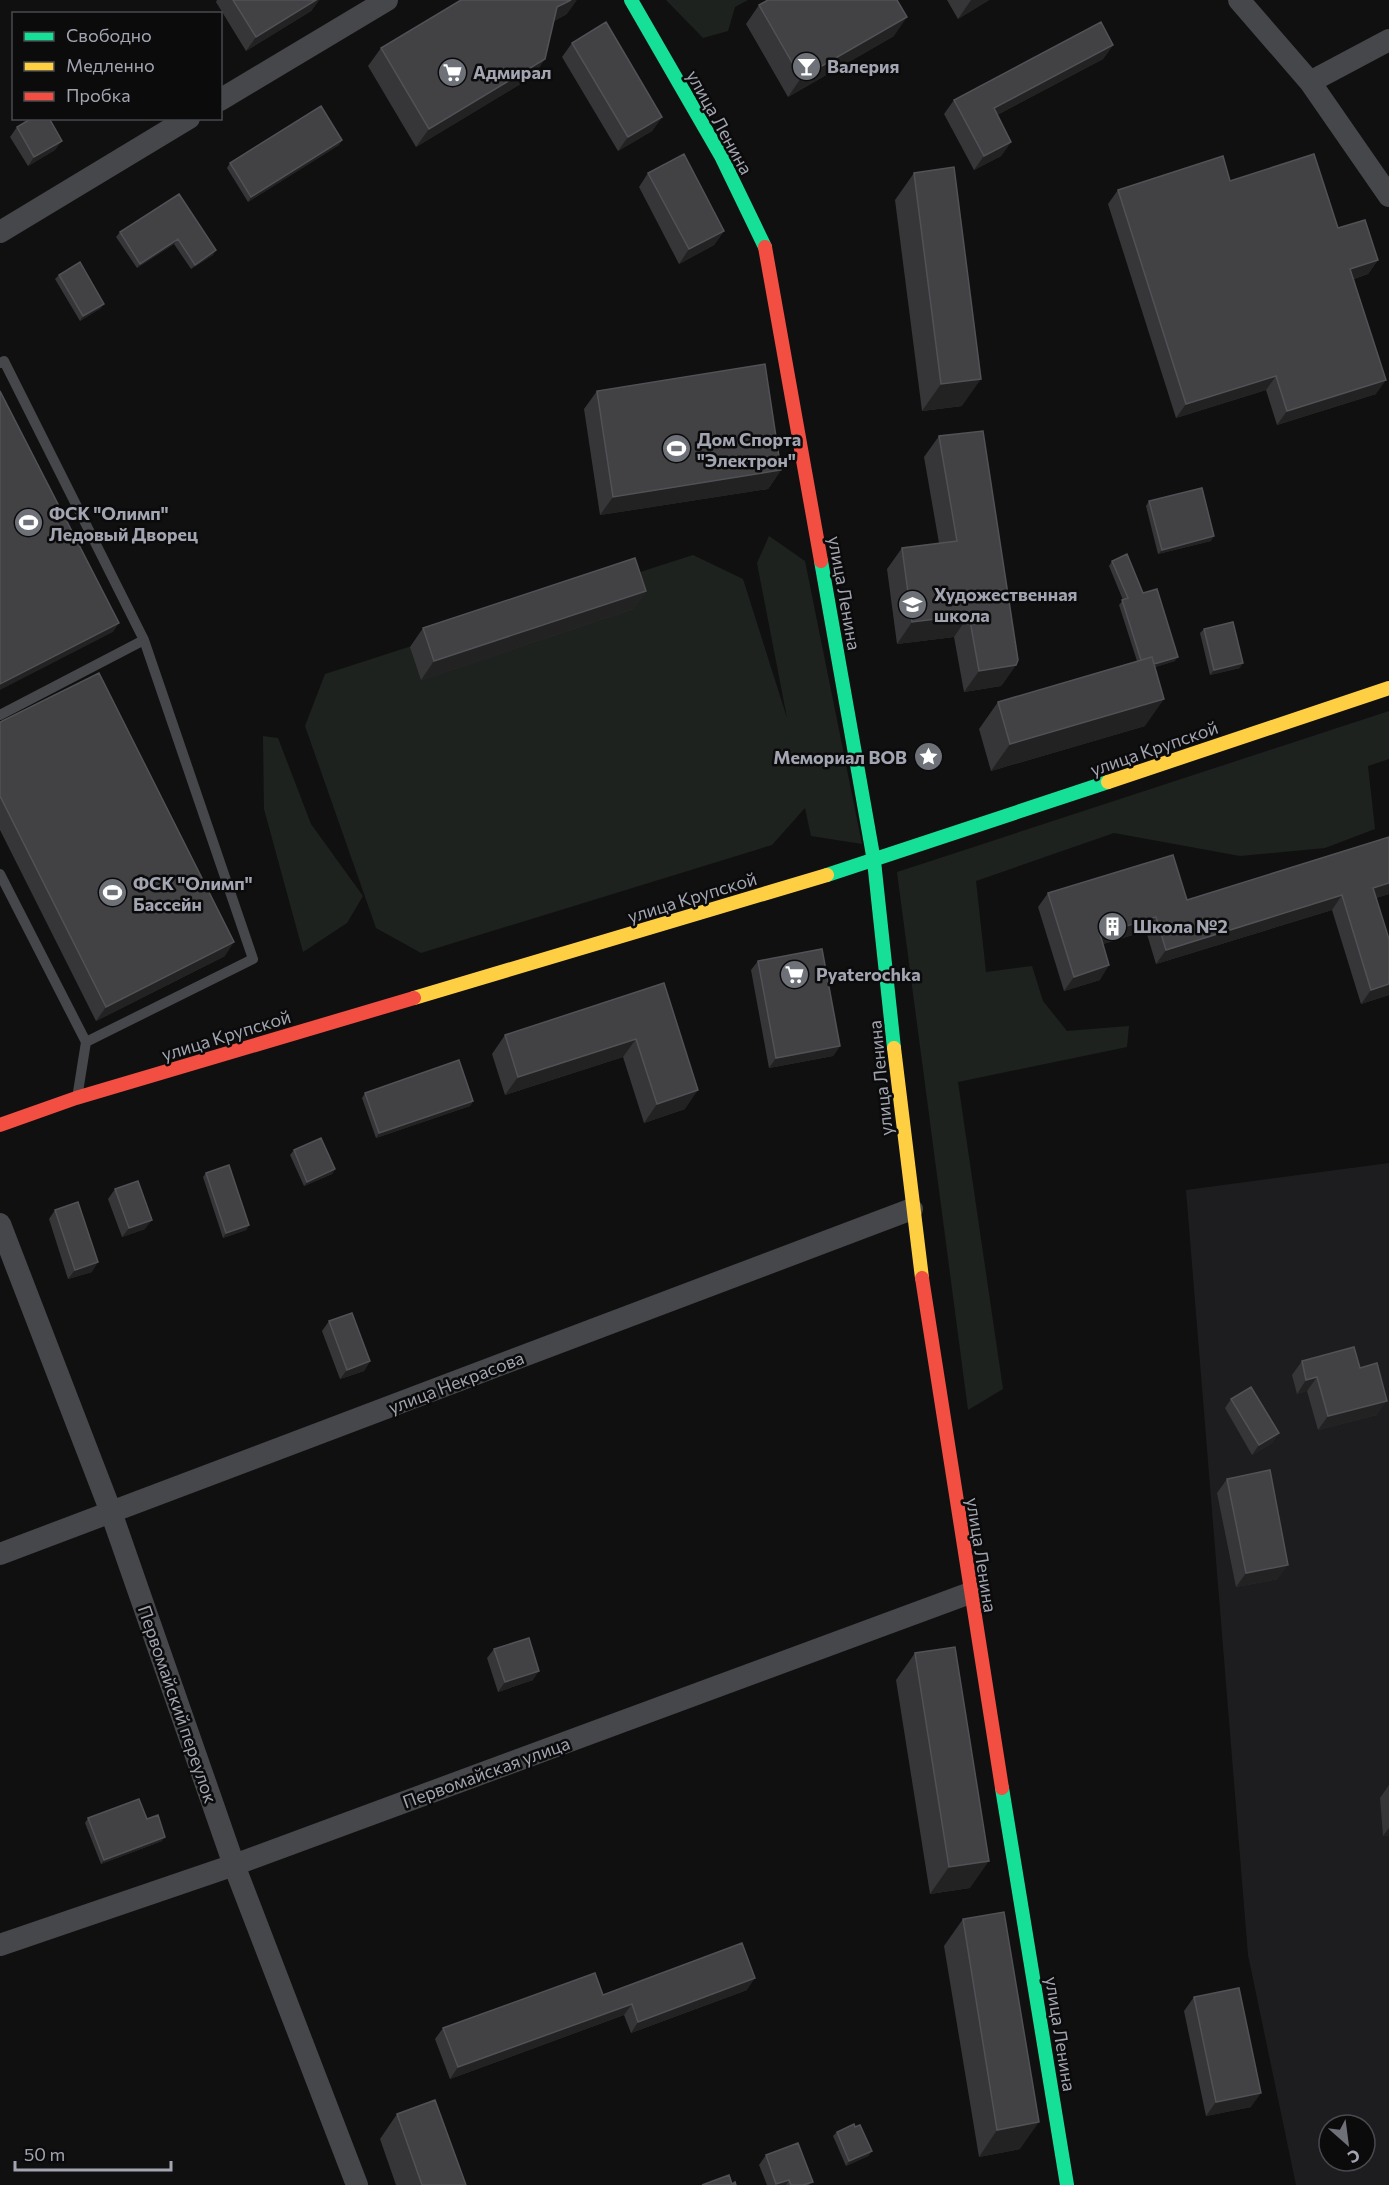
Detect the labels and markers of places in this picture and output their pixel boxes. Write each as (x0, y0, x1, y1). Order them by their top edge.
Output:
bar icon: Валерия (790, 50, 822, 82)
place label: Валерия (827, 55, 900, 77)
supermarket icon: Адмирал (436, 56, 468, 88)
place label: Адмирал (473, 61, 552, 83)
place label: Дом Спорта "Электрон" (697, 428, 801, 471)
sports icon: Дом Спорта "Электрон" (660, 433, 692, 465)
place label: ФСК "Олимп" Ледовый Дворец (49, 502, 198, 545)
sports icon: ФСК "Олимп" Ледовый Дворец (12, 507, 44, 539)
place label: Художественная школа (934, 583, 1077, 626)
school or university icon: Художественная школа (897, 588, 929, 620)
place icon: Мемориал ВОВ (912, 741, 944, 773)
place label: Мемориал ВОВ (773, 746, 907, 768)
place label: ФСК "Олимп" Бассейн (133, 872, 253, 915)
sports icon: ФСК "Олимп" Бассейн (96, 877, 128, 909)
building icon: Школа №2 (1096, 910, 1128, 942)
place label: Школа №2 (1133, 915, 1228, 937)
supermarket icon: Pyaterochka (779, 958, 811, 990)
place label: Pyaterochka (816, 963, 921, 985)

